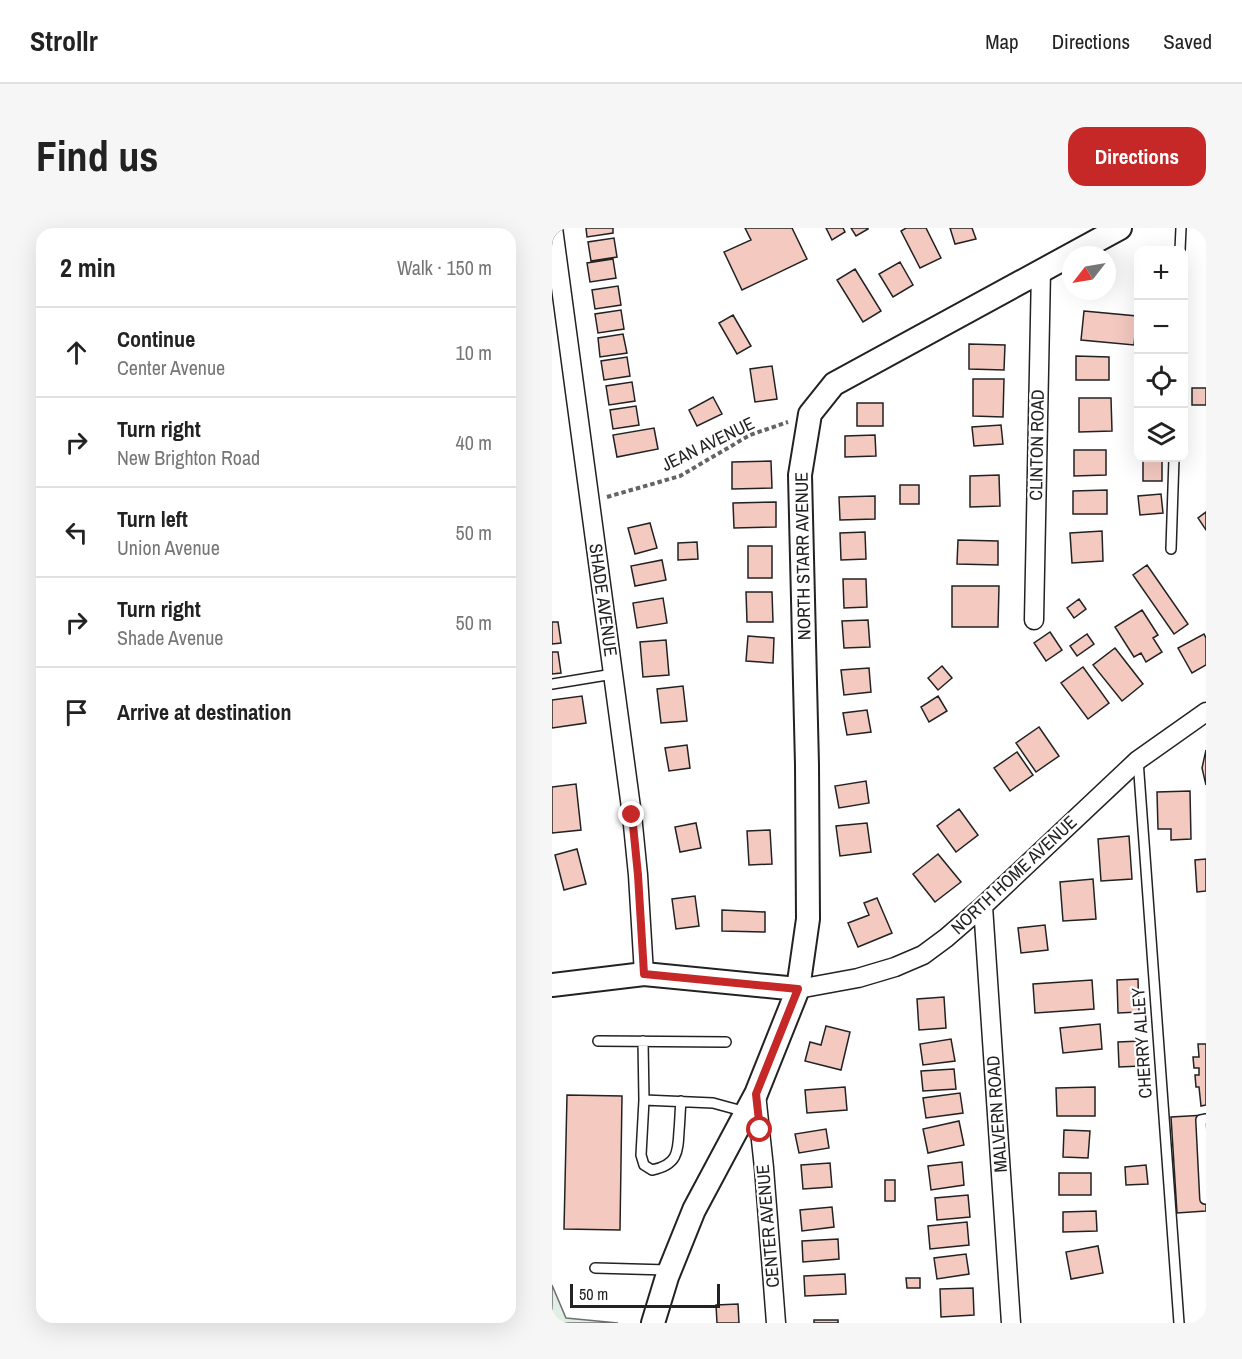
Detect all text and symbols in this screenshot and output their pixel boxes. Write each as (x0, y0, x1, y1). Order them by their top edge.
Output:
text: Strollr (30, 22, 98, 60)
text: Map (985, 27, 1019, 56)
text: Directions (1052, 27, 1130, 56)
text: Saved (1163, 27, 1212, 56)
button: Directions (1068, 127, 1206, 186)
text: Find us (36, 128, 158, 184)
north arrow (1062, 246, 1116, 300)
map controls (1134, 246, 1188, 462)
button: + (1134, 246, 1188, 300)
text: 2 min (60, 250, 116, 285)
text: Walk · 150 m (397, 254, 492, 281)
button: − (1134, 300, 1188, 354)
text: Continue (117, 324, 195, 354)
icon: ahead (60, 336, 93, 369)
text: 10 m (456, 339, 492, 366)
text: Center Avenue (117, 354, 225, 381)
button: locate (1134, 354, 1188, 408)
street label: CLINTON ROAD (1023, 389, 1050, 501)
button: layers (1134, 408, 1188, 462)
street label: JEAN AVENUE (657, 410, 758, 477)
text: Turn right (117, 414, 201, 444)
icon: right (60, 426, 93, 459)
text: 40 m (456, 429, 492, 456)
text: New Brighton Road (117, 444, 260, 471)
street label: NORTH STARR AVENUE (789, 472, 816, 640)
text: Turn left (117, 504, 188, 534)
icon: left (60, 516, 93, 549)
text: 50 m (456, 519, 492, 546)
text: Union Avenue (117, 534, 220, 561)
street label: SHADE AVENUE (583, 542, 624, 658)
text: Turn right (117, 594, 201, 624)
icon: right (60, 606, 93, 639)
text: 50 m (456, 609, 492, 636)
text: Shade Avenue (117, 624, 223, 651)
icon: arrive (60, 696, 93, 729)
text: Arrive at destination (117, 697, 291, 727)
route end (618, 801, 644, 827)
street label: NORTH HOME AVENUE (945, 810, 1082, 940)
street label: CHERRY ALLEY (1125, 987, 1158, 1099)
street label: MALVERN ROAD (980, 1055, 1013, 1173)
route start (746, 1116, 772, 1142)
street label: CENTER AVENUE (750, 1163, 785, 1289)
scale bar (570, 1281, 720, 1308)
text: 50 m (579, 1283, 608, 1305)

